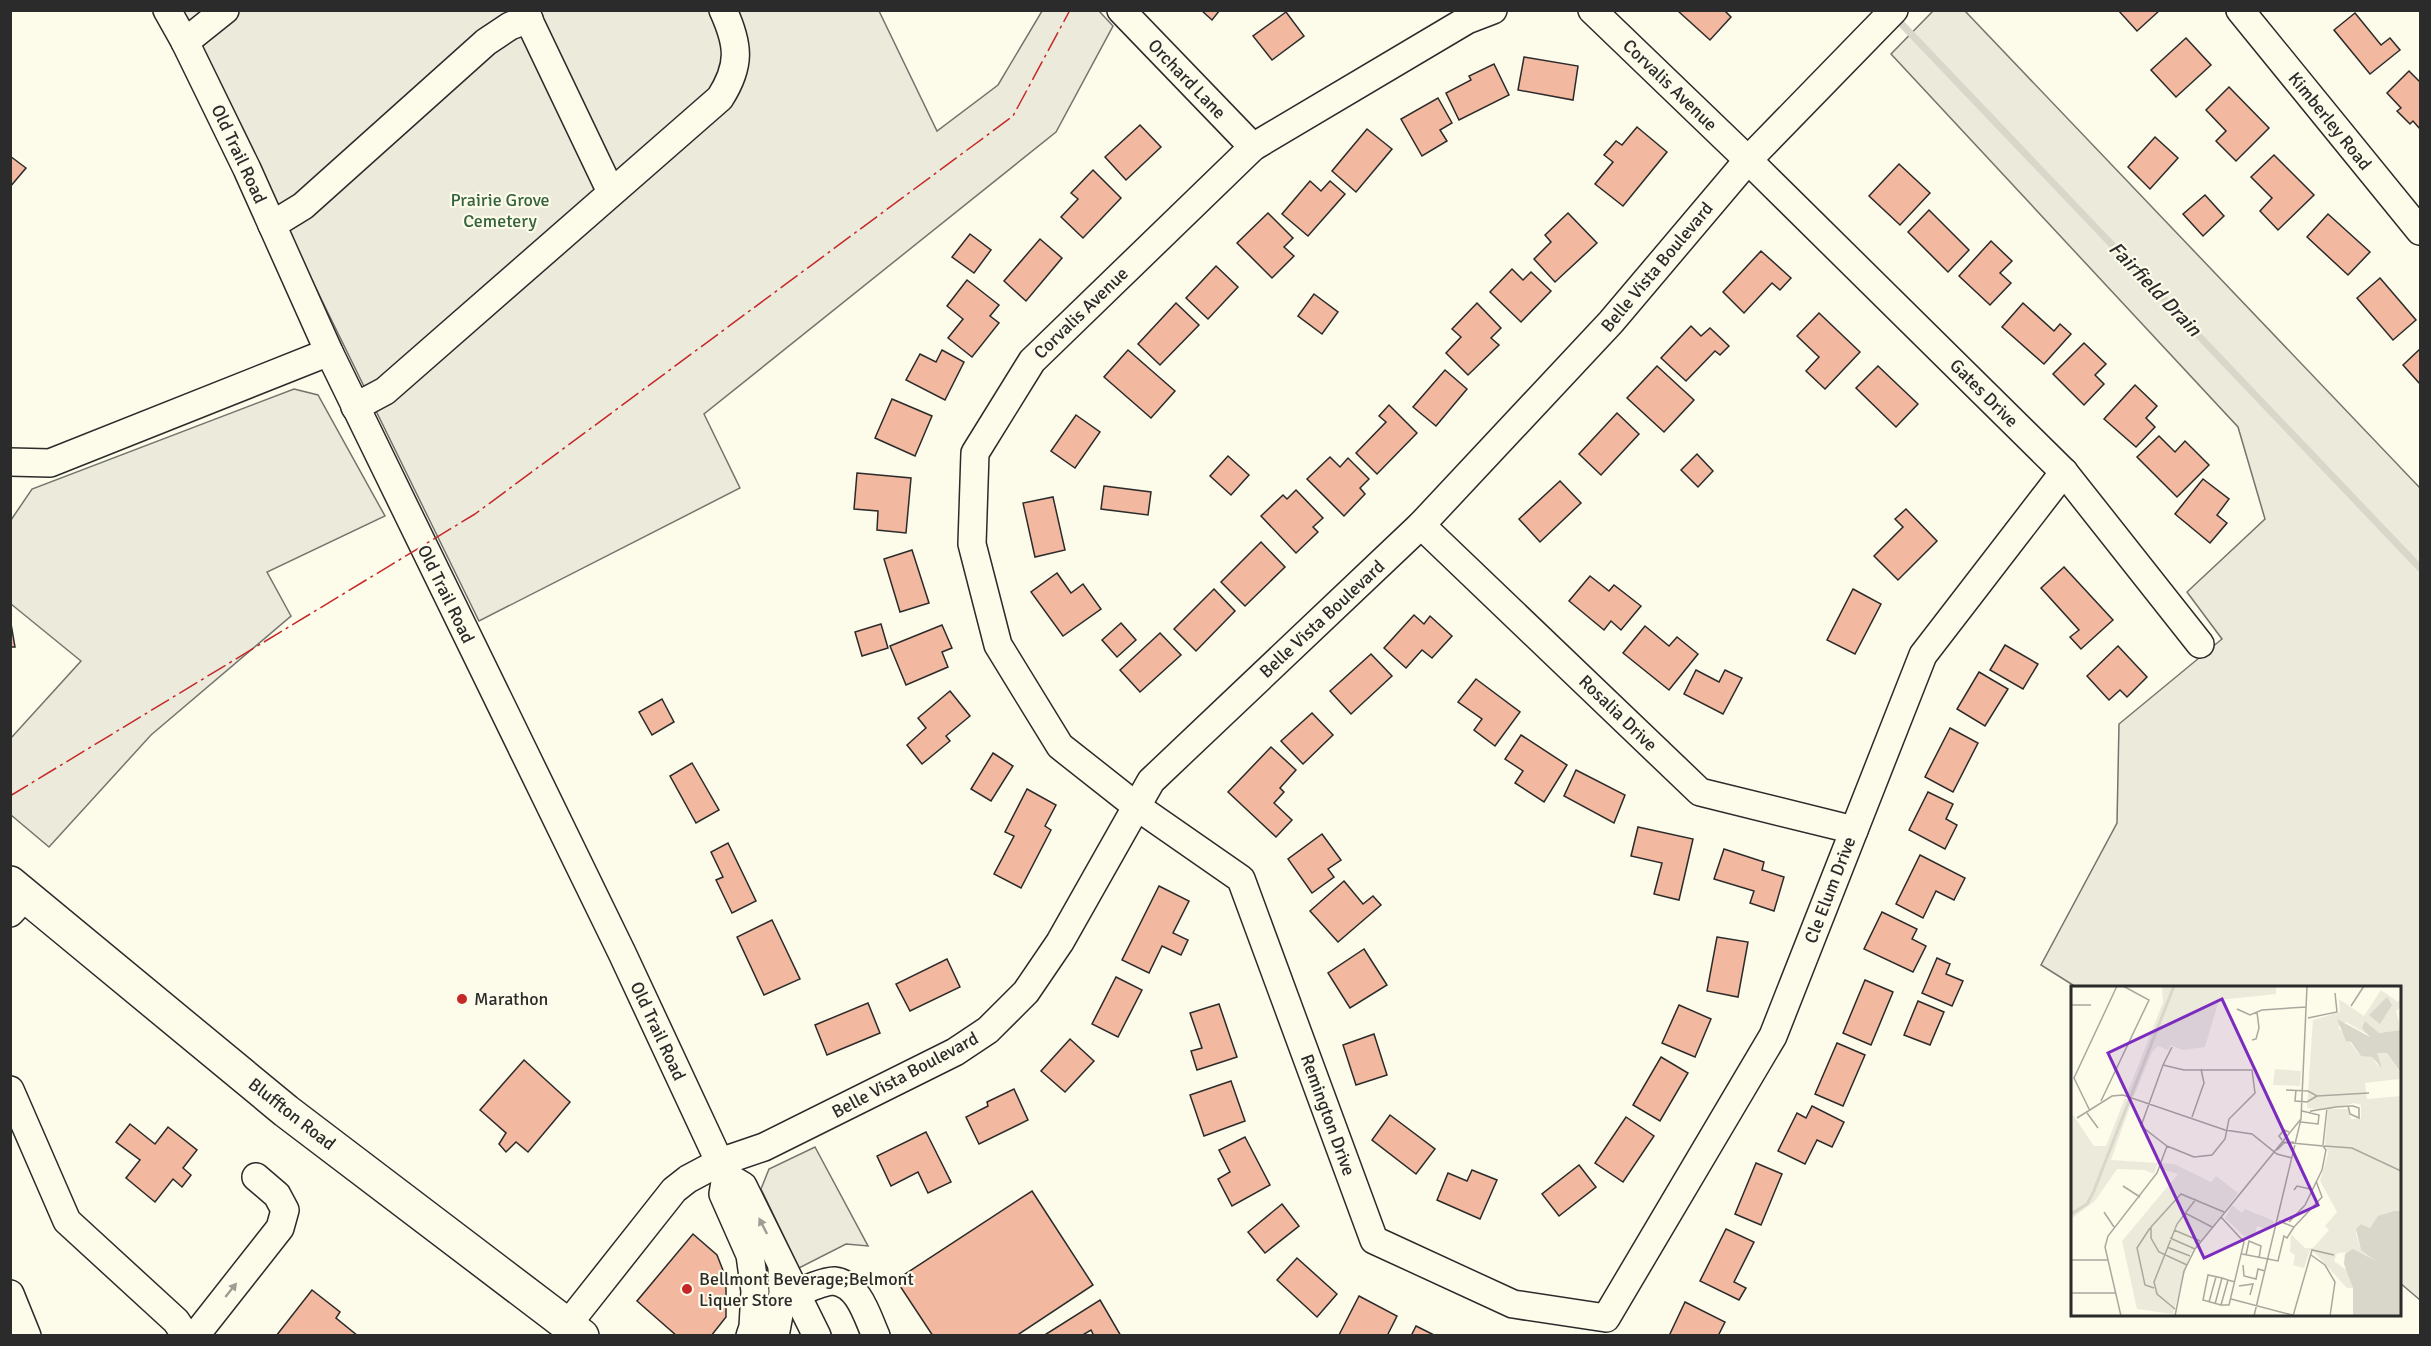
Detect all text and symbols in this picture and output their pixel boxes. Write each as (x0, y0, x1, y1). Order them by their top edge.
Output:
street label: Orchard Lane (1143, 34, 1231, 124)
street label: Corvalis Avenue (1618, 34, 1722, 136)
street label: Kimberley Road (2284, 67, 2376, 175)
street label: Old Trail Road (206, 101, 272, 207)
park label: Prairie Grove Cemetery (450, 189, 550, 232)
street label: Belle Vista Boulevard (1596, 198, 1718, 336)
water label: Fairfield Drain (2103, 236, 2207, 342)
street label: Corvalis Avenue (1029, 262, 1133, 364)
street label: Gates Drive (1945, 354, 2023, 432)
street label: Old Trail Road (413, 541, 479, 647)
street label: Belle Vista Boulevard (1255, 555, 1389, 683)
street label: Rosalia Drive (1574, 670, 1662, 756)
street label: Cle Elum Drive (1800, 833, 1860, 947)
street label: Old Trail Road (625, 978, 691, 1084)
inset map (2071, 986, 2401, 1316)
place label: Marathon (474, 988, 548, 1010)
marker: Marathon (455, 992, 469, 1006)
street label: Belle Vista Boulevard (828, 1027, 982, 1123)
street label: Remington Drive (1296, 1051, 1360, 1179)
street label: Bluffton Road (244, 1073, 340, 1155)
one-way arrow (759, 1218, 768, 1235)
place label: Bellmont Beverage;Belmont Liquer Store (699, 1268, 914, 1311)
one-way arrow (225, 1282, 238, 1298)
marker: Bellmont Beverage;Belmont Liquer Store (680, 1282, 694, 1296)

